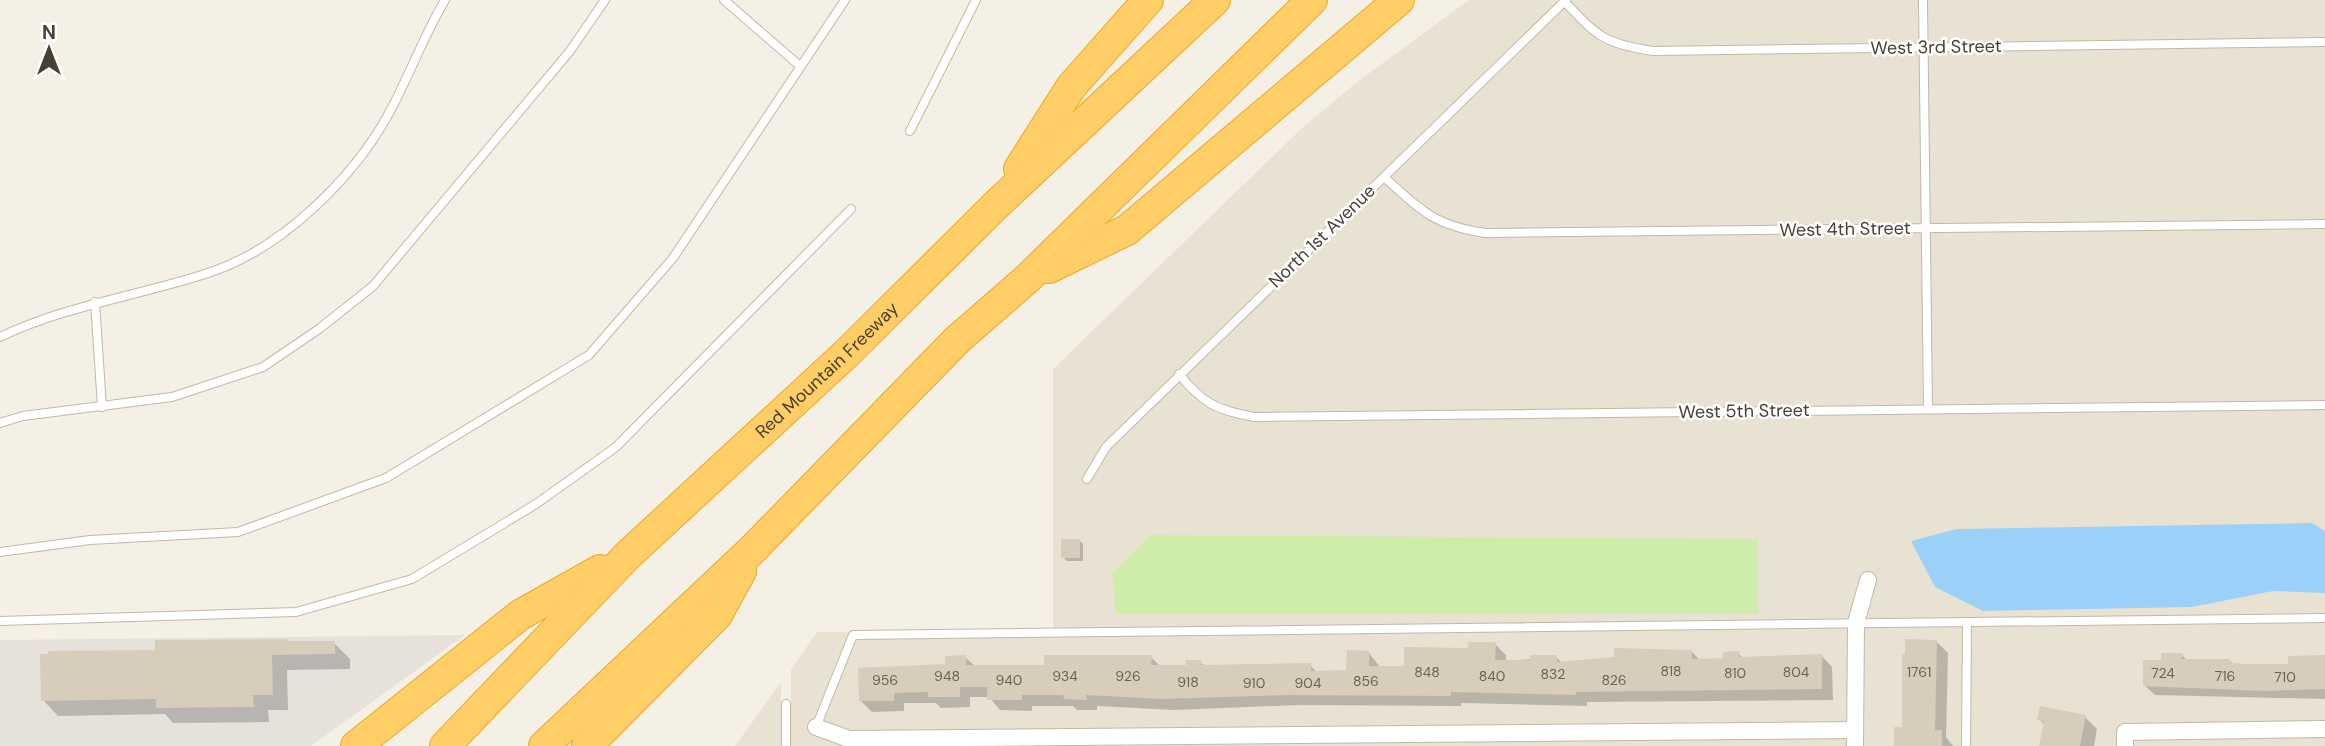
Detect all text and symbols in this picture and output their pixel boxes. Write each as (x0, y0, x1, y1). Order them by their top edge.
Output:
north arrow (14, 14, 84, 84)
text: N (42, 20, 56, 45)
street label: West 3rd Street (1870, 34, 2002, 60)
street label: North 1st Avenue (1264, 179, 1380, 293)
street label: West 4th Street (1779, 216, 1911, 242)
street label: Red Mountain Freeway (750, 297, 904, 444)
street label: West 5th Street (1678, 398, 1810, 424)
house number: 818 (1660, 662, 1682, 680)
house number: 848 (1414, 663, 1440, 681)
house number: 804 (1783, 663, 1810, 681)
house number: 1761 (1907, 663, 1931, 681)
house number: 810 (1724, 664, 1746, 682)
house number: 724 (2151, 664, 2175, 682)
house number: 832 (1541, 665, 1565, 683)
house number: 948 (934, 667, 960, 685)
house number: 934 (1052, 667, 1078, 685)
house number: 926 (1115, 667, 1141, 685)
house number: 840 (1479, 667, 1505, 685)
house number: 716 (2215, 667, 2235, 685)
house number: 710 (2274, 668, 2296, 686)
house number: 956 (872, 671, 898, 689)
house number: 940 (996, 671, 1022, 689)
house number: 826 (1601, 671, 1627, 689)
house number: 856 (1353, 672, 1379, 690)
house number: 918 (1177, 673, 1199, 691)
house number: 910 (1243, 674, 1265, 692)
house number: 904 (1295, 674, 1322, 692)

